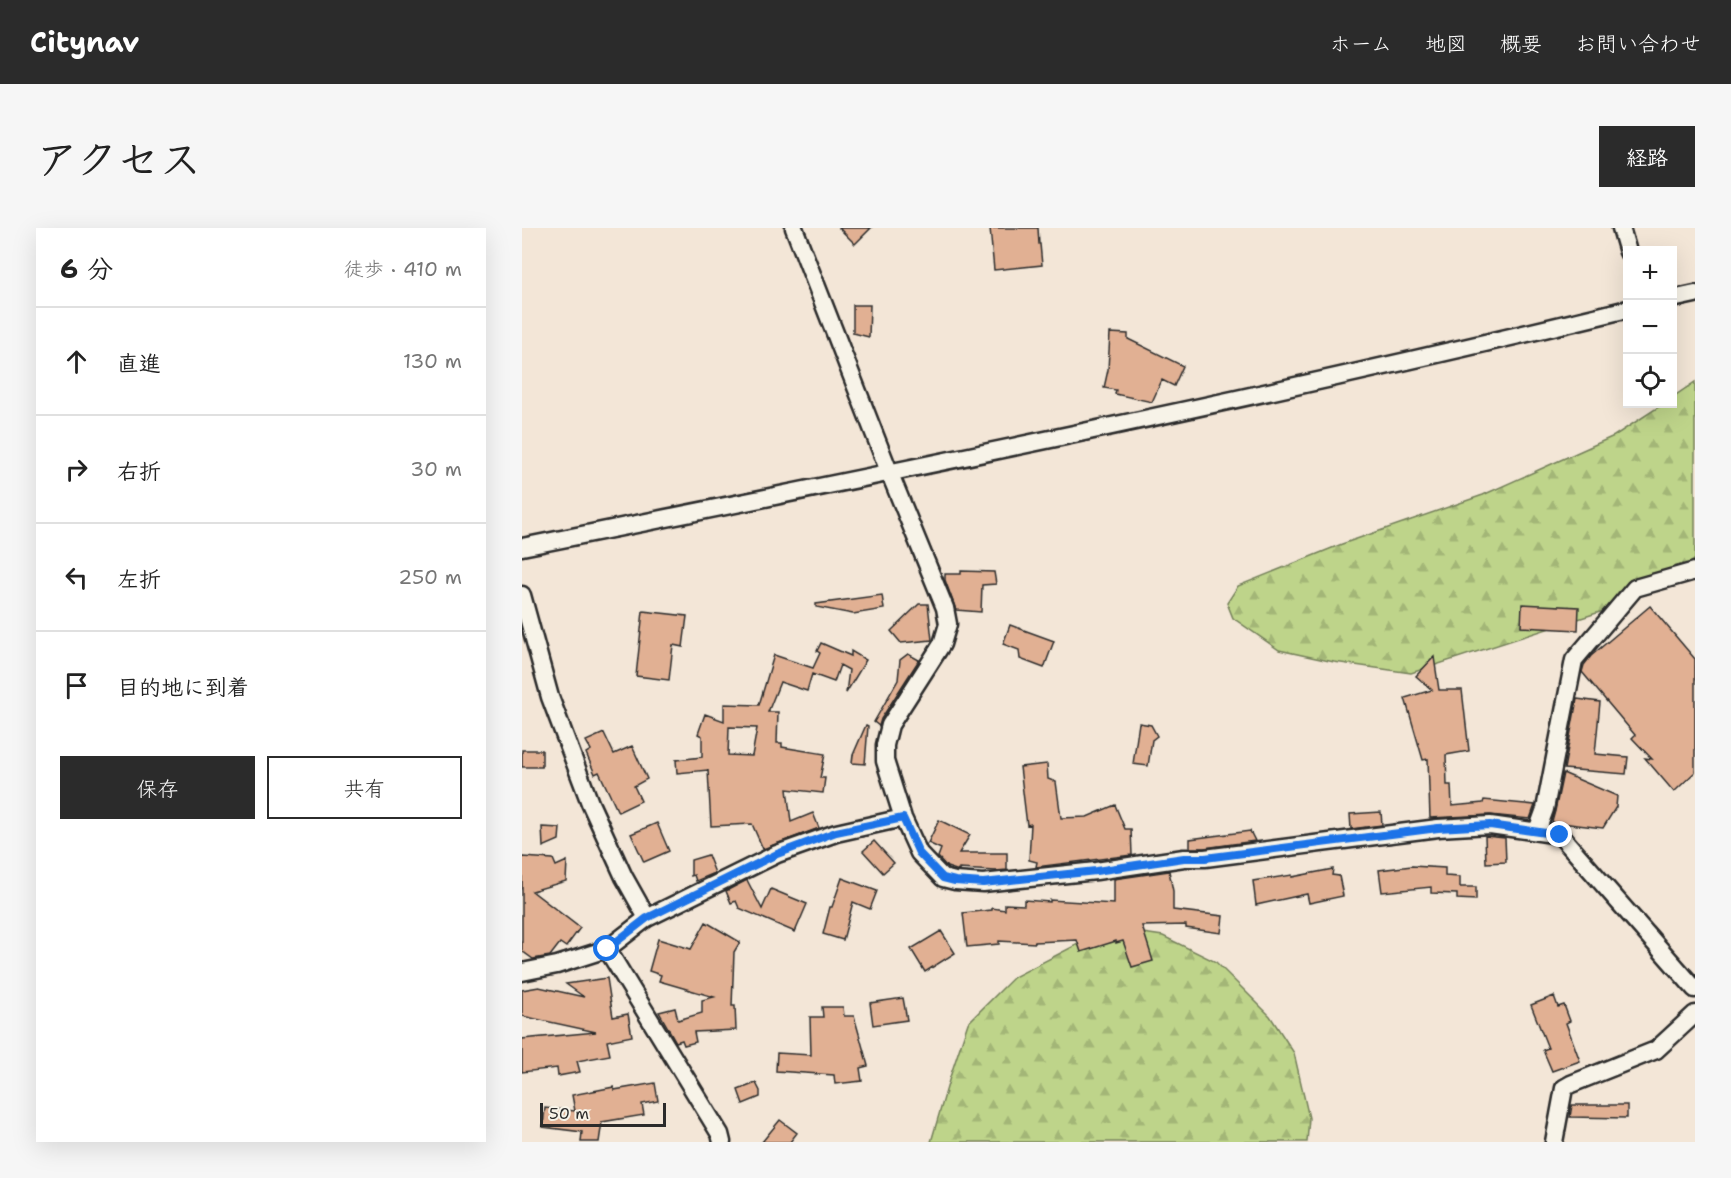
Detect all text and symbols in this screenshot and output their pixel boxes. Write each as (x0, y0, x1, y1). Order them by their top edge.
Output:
text: Citynav (30, 23, 139, 61)
text: ホーム (1330, 30, 1392, 58)
text: 地図 (1425, 30, 1467, 58)
text: 概要 (1500, 30, 1542, 58)
text: お問い合わせ (1575, 30, 1701, 58)
button: 経路 (1599, 126, 1695, 187)
text: アクセス (36, 131, 201, 187)
map controls (1623, 246, 1677, 408)
button: + (1623, 246, 1677, 300)
text: 6 分 (60, 251, 113, 286)
text: 徒歩 · 410 m (344, 256, 462, 282)
button: − (1623, 300, 1677, 354)
icon: ahead (60, 345, 93, 378)
text: 130 m (403, 348, 462, 374)
text: 直進 (117, 349, 161, 378)
button: locate (1623, 354, 1677, 408)
icon: right (60, 453, 93, 486)
text: 30 m (410, 456, 462, 482)
text: 右折 (117, 457, 161, 486)
icon: left (60, 561, 93, 594)
text: 250 m (398, 564, 462, 590)
text: 左折 (117, 565, 161, 594)
icon: arrive (60, 669, 93, 702)
text: 目的地に到着 (117, 673, 249, 702)
button: 保存 (60, 756, 255, 819)
button: 共有 (267, 756, 462, 819)
route end (1546, 821, 1572, 847)
route start (593, 935, 619, 961)
scale bar (540, 1100, 666, 1128)
text: 50 m (549, 1103, 589, 1124)

